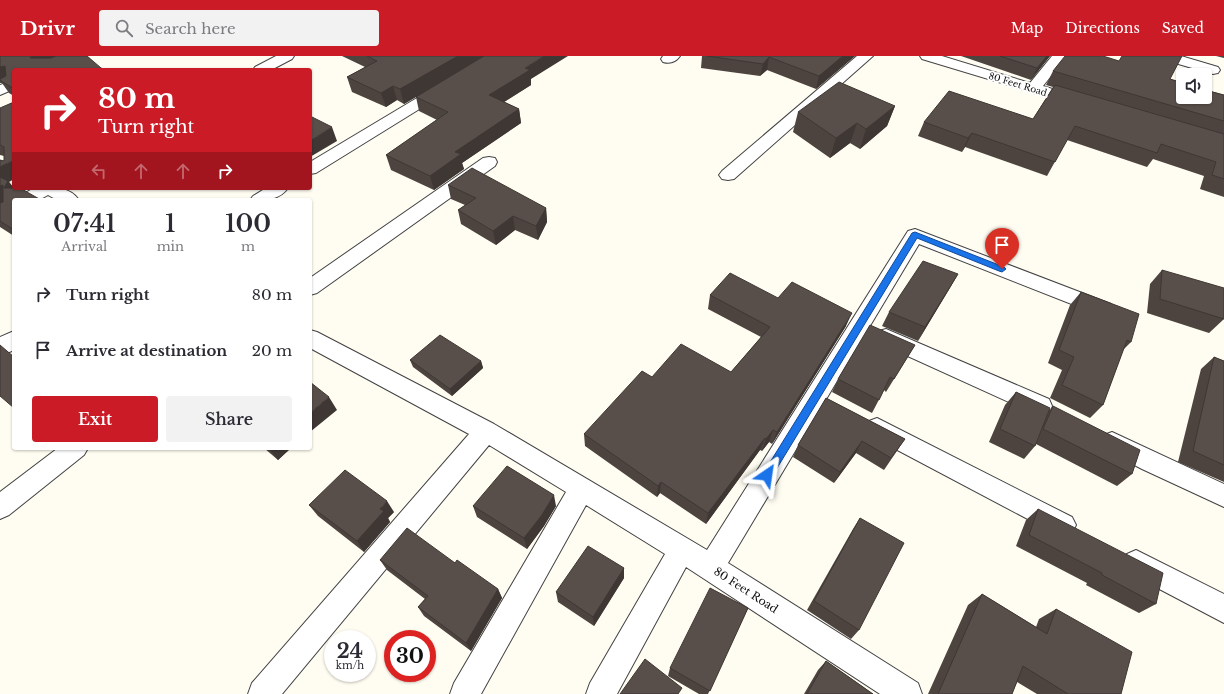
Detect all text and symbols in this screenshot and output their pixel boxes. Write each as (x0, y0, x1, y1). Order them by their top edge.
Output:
search box (99, 10, 379, 46)
text: Drivr (20, 17, 75, 40)
icon: search (113, 17, 135, 39)
text: Search here (145, 19, 236, 38)
text: Map (1011, 19, 1043, 37)
text: Directions (1065, 19, 1140, 37)
text: Saved (1162, 19, 1204, 37)
map controls (1176, 68, 1212, 104)
button: sound (1176, 68, 1212, 104)
street label: 80 Feet Road (988, 70, 1048, 98)
text: 80 m (98, 81, 175, 116)
icon: right (32, 84, 84, 136)
text: Turn right (98, 116, 194, 138)
icon: left (88, 160, 110, 182)
icon: ahead (130, 160, 152, 182)
icon: ahead (172, 160, 194, 182)
icon: right (214, 160, 236, 182)
text: 07:41 (53, 209, 116, 238)
text: 1 (165, 209, 176, 238)
text: 100 (225, 209, 271, 238)
pin (985, 228, 1019, 269)
icon: arrive (991, 234, 1013, 256)
text: Arrival (61, 238, 107, 255)
text: min (157, 238, 184, 255)
text: m (241, 238, 255, 255)
icon: right (32, 283, 54, 305)
text: Turn right (66, 285, 149, 304)
text: 80 m (252, 285, 292, 304)
icon: arrive (32, 339, 54, 361)
text: Arrive at destination (66, 341, 227, 360)
text: 20 m (252, 341, 292, 360)
button: Exit (32, 396, 158, 442)
button: Share (166, 396, 292, 442)
position arrow (746, 454, 788, 496)
street label: 80 Feet Road (711, 564, 781, 616)
speed limit sign: 30 (384, 630, 436, 682)
text: 24 (337, 639, 363, 663)
text: km/h (336, 659, 364, 672)

